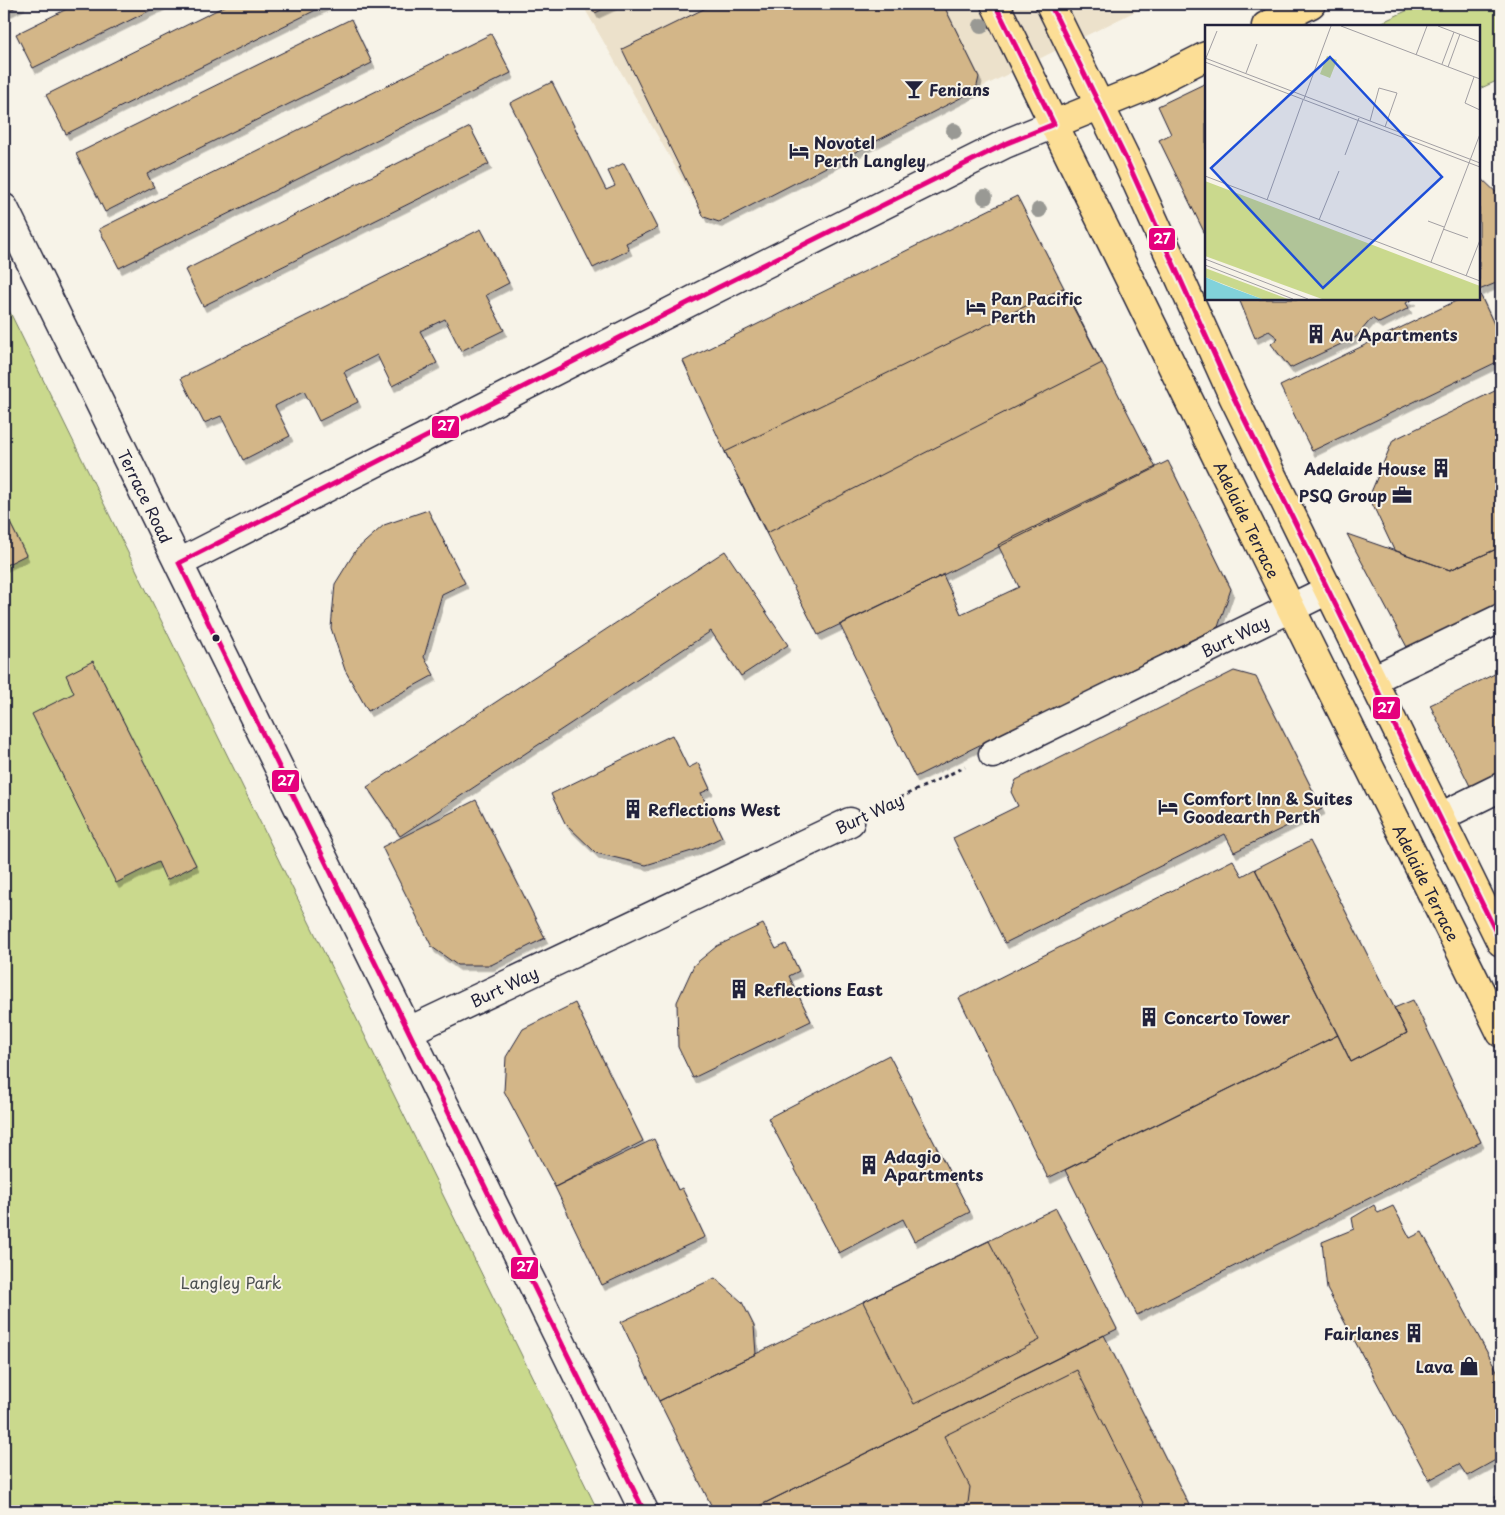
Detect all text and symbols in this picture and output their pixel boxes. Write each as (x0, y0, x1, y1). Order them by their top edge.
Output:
inset map (1205, 25, 1480, 300)
place label: Fenians (929, 77, 990, 101)
bar icon: Fenians (903, 78, 925, 100)
place label: Novotel Perth Langley (814, 130, 926, 172)
hotel icon: Novotel Perth Langley (788, 140, 810, 162)
line badge: 27 (1148, 227, 1176, 251)
text: 27 (1153, 228, 1172, 249)
place label: Pan Pacific Perth (991, 286, 1083, 328)
hotel icon: Pan Pacific Perth (965, 296, 987, 318)
place label: Au Apartments (1330, 322, 1458, 346)
building icon: Au Apartments (1305, 323, 1327, 345)
line badge: 27 (431, 415, 460, 439)
text: 27 (437, 415, 456, 436)
street label: Terrace Road (112, 445, 179, 547)
place label: Adelaide House (1303, 456, 1426, 480)
street label: Adelaide Terrace (1208, 457, 1286, 582)
building icon: Adelaide House (1430, 457, 1452, 479)
place label: PSQ Group (1299, 483, 1387, 507)
office icon: PSQ Group (1391, 484, 1413, 506)
street label: Burt Way (1197, 609, 1273, 663)
unlabelled marker (211, 633, 221, 643)
line badge: 27 (1372, 696, 1401, 720)
text: 27 (1377, 697, 1396, 718)
line badge: 27 (271, 769, 300, 793)
text: 27 (277, 770, 296, 791)
place label: Comfort Inn & Suites Goodearth Perth (1183, 786, 1353, 828)
street label: Burt Way (831, 787, 907, 839)
hotel icon: Comfort Inn & Suites Goodearth Perth (1157, 796, 1179, 818)
place label: Reflections West (648, 797, 781, 821)
building icon: Reflections West (622, 798, 644, 820)
street label: Adelaide Terrace (1388, 820, 1466, 945)
street label: Burt Way (466, 960, 542, 1013)
place label: Reflections East (754, 977, 883, 1001)
building icon: Reflections East (728, 978, 750, 1000)
place label: Concerto Tower (1164, 1005, 1291, 1029)
building icon: Concerto Tower (1138, 1006, 1160, 1028)
place label: Adagio Apartments (883, 1144, 983, 1186)
building icon: Adagio Apartments (858, 1154, 880, 1176)
line badge: 27 (510, 1256, 539, 1280)
text: 27 (516, 1256, 535, 1277)
park label: Langley Park (180, 1270, 282, 1294)
place label: Fairlanes (1324, 1321, 1399, 1345)
building icon: Fairlanes (1403, 1322, 1425, 1344)
place label: Lava (1416, 1354, 1454, 1378)
shop icon: Lava (1458, 1355, 1480, 1377)

